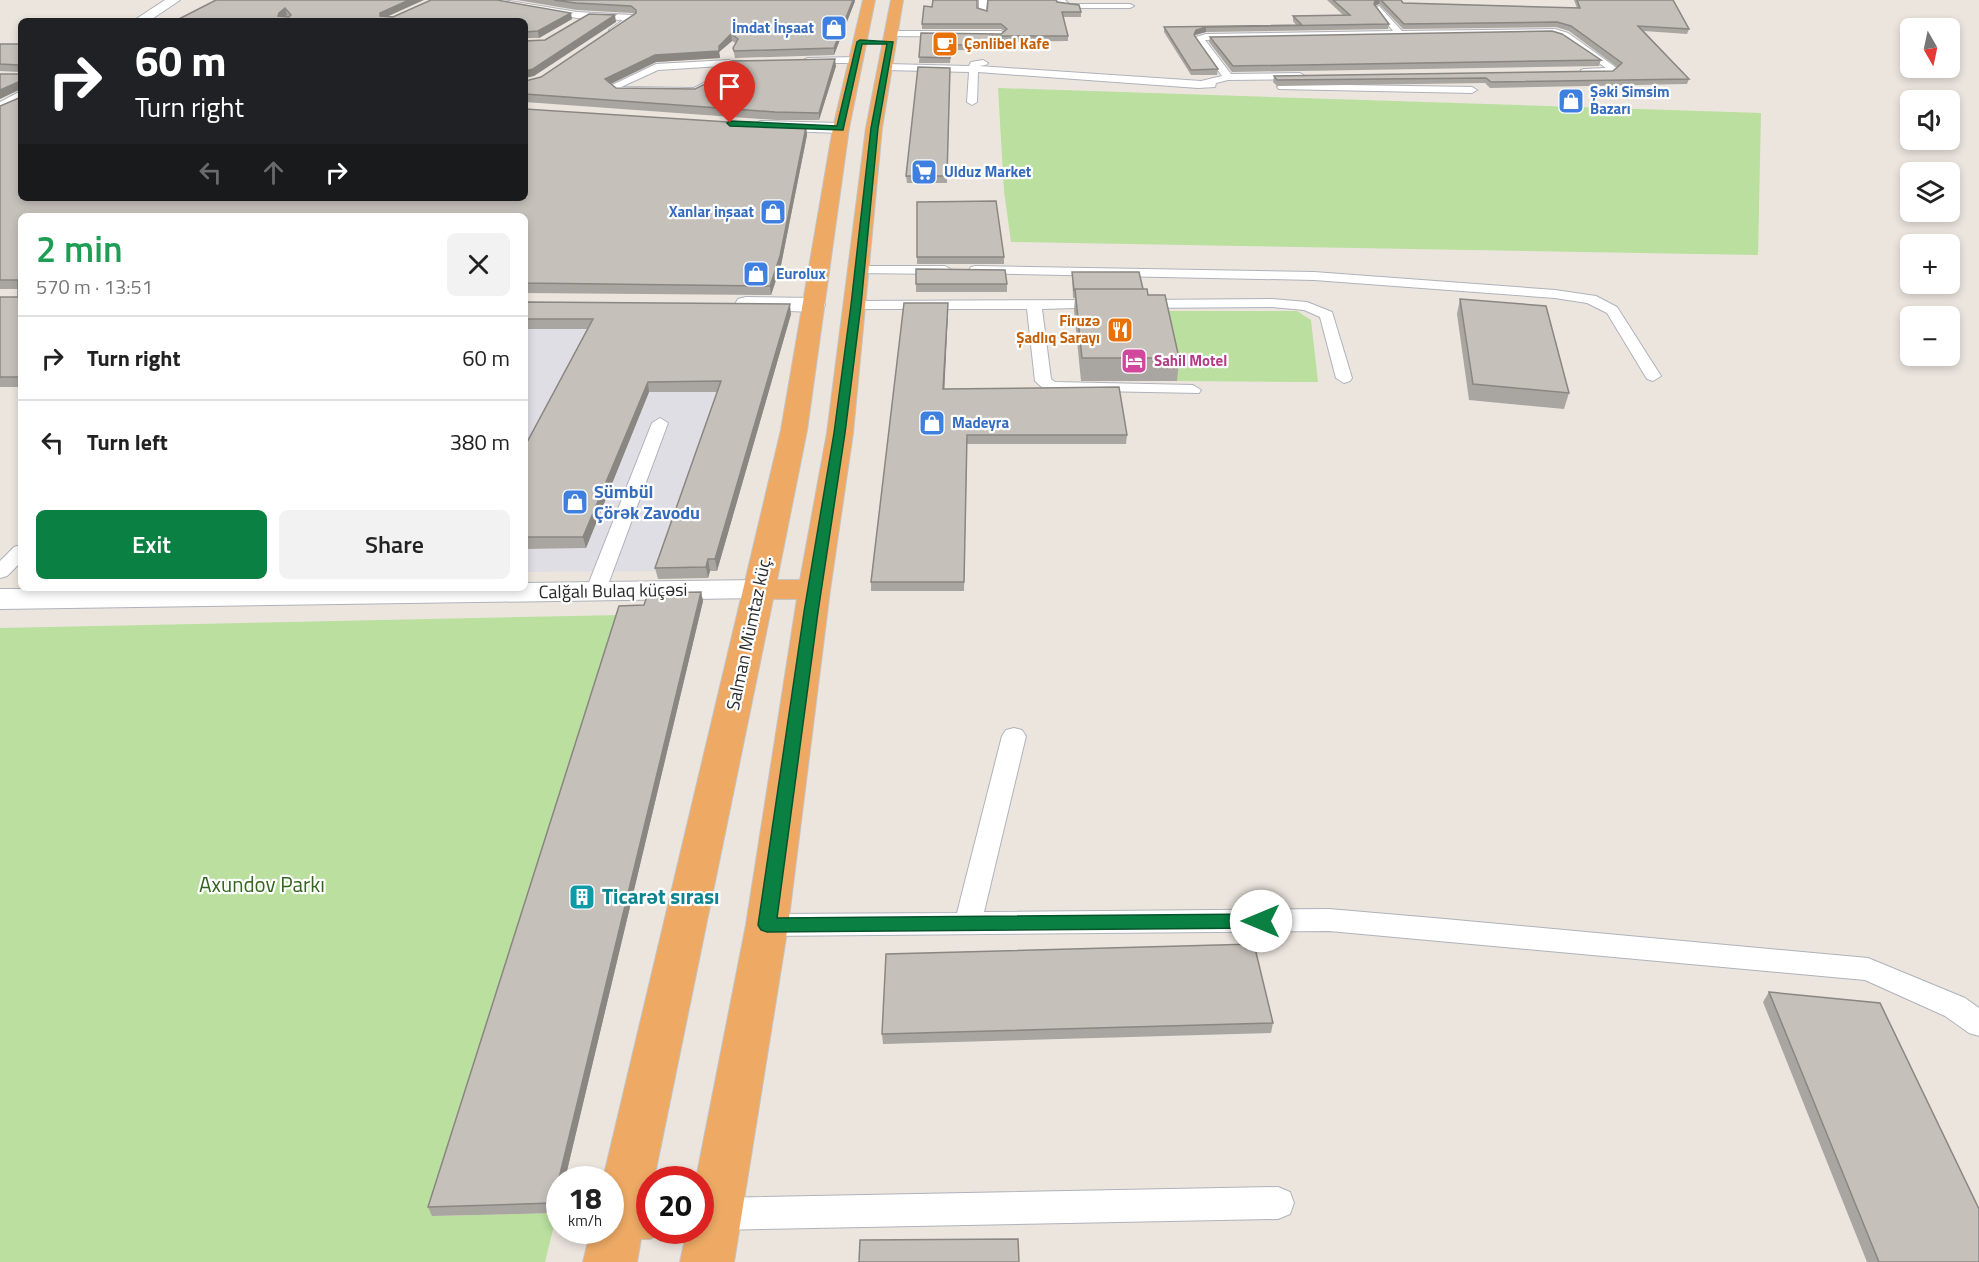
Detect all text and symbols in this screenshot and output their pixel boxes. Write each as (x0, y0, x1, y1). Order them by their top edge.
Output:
shop icon: İmdat İnşaat (819, 13, 849, 43)
place label: İmdat İnşaat (732, 16, 815, 39)
north arrow (1900, 18, 1960, 78)
map controls (1900, 18, 1960, 366)
text: 60 m (135, 28, 227, 92)
cafe icon: Çənlibel Kafe (930, 29, 960, 59)
place label: Çənlibel Kafe (964, 32, 1050, 55)
icon: right (36, 42, 114, 120)
pin (704, 61, 755, 123)
icon: arrive (713, 70, 746, 103)
place label: Şəki Simsim Bazarı (1590, 80, 1670, 120)
text: Turn right (135, 86, 244, 127)
shop icon: Şəki Simsim Bazarı (1556, 86, 1586, 116)
button: sound (1900, 90, 1960, 150)
icon: left (194, 156, 227, 189)
icon: ahead (257, 156, 290, 189)
icon: right (320, 156, 353, 189)
supermarket icon: Ulduz Market (909, 157, 939, 187)
place label: Ulduz Market (944, 160, 1032, 183)
button: layers (1900, 162, 1960, 222)
shop icon: Xanlar inşaat (758, 197, 788, 227)
place label: Xanlar inşaat (669, 200, 755, 223)
text: 2 min (36, 221, 123, 276)
button: close (447, 233, 510, 296)
button: + (1900, 234, 1960, 294)
shop icon: Eurolux (741, 259, 771, 289)
place label: Eurolux (776, 262, 826, 285)
text: 570 m · 13:51 (36, 271, 153, 302)
button: − (1900, 306, 1960, 366)
place label: Firuzə Şadlıq Sarayı (1016, 309, 1100, 349)
restaurant icon: Firuzə Şadlıq Sarayı (1105, 315, 1135, 345)
text: Turn right (87, 341, 181, 375)
text: 60 m (462, 341, 510, 375)
icon: right (36, 342, 69, 375)
hotel icon: Sahil Motel (1119, 346, 1149, 376)
place label: Sahil Motel (1154, 349, 1227, 372)
shop icon: Madeyra (917, 408, 947, 438)
place label: Madeyra (952, 411, 1009, 434)
text: Turn left (87, 425, 168, 459)
text: 380 m (450, 425, 510, 459)
icon: left (36, 426, 69, 459)
place label: Sümbül Çörək Zavodu (594, 478, 700, 526)
shop icon: Sümbül Çörək Zavodu (560, 487, 590, 517)
button: Exit (36, 510, 267, 579)
button: Share (279, 510, 510, 579)
street label: Salman Mümtaz küç. (719, 553, 778, 713)
street label: Calğalı Bulaq küçəsi (538, 576, 688, 605)
park label: Axundov Parkı (199, 868, 325, 900)
place label: Ticarət sırası (602, 880, 720, 912)
building icon: Ticarət sırası (567, 882, 597, 912)
position arrow (1229, 889, 1293, 953)
speed limit sign: 20 (636, 1166, 714, 1244)
text: 18 (568, 1175, 602, 1221)
text: km/h (568, 1209, 602, 1232)

